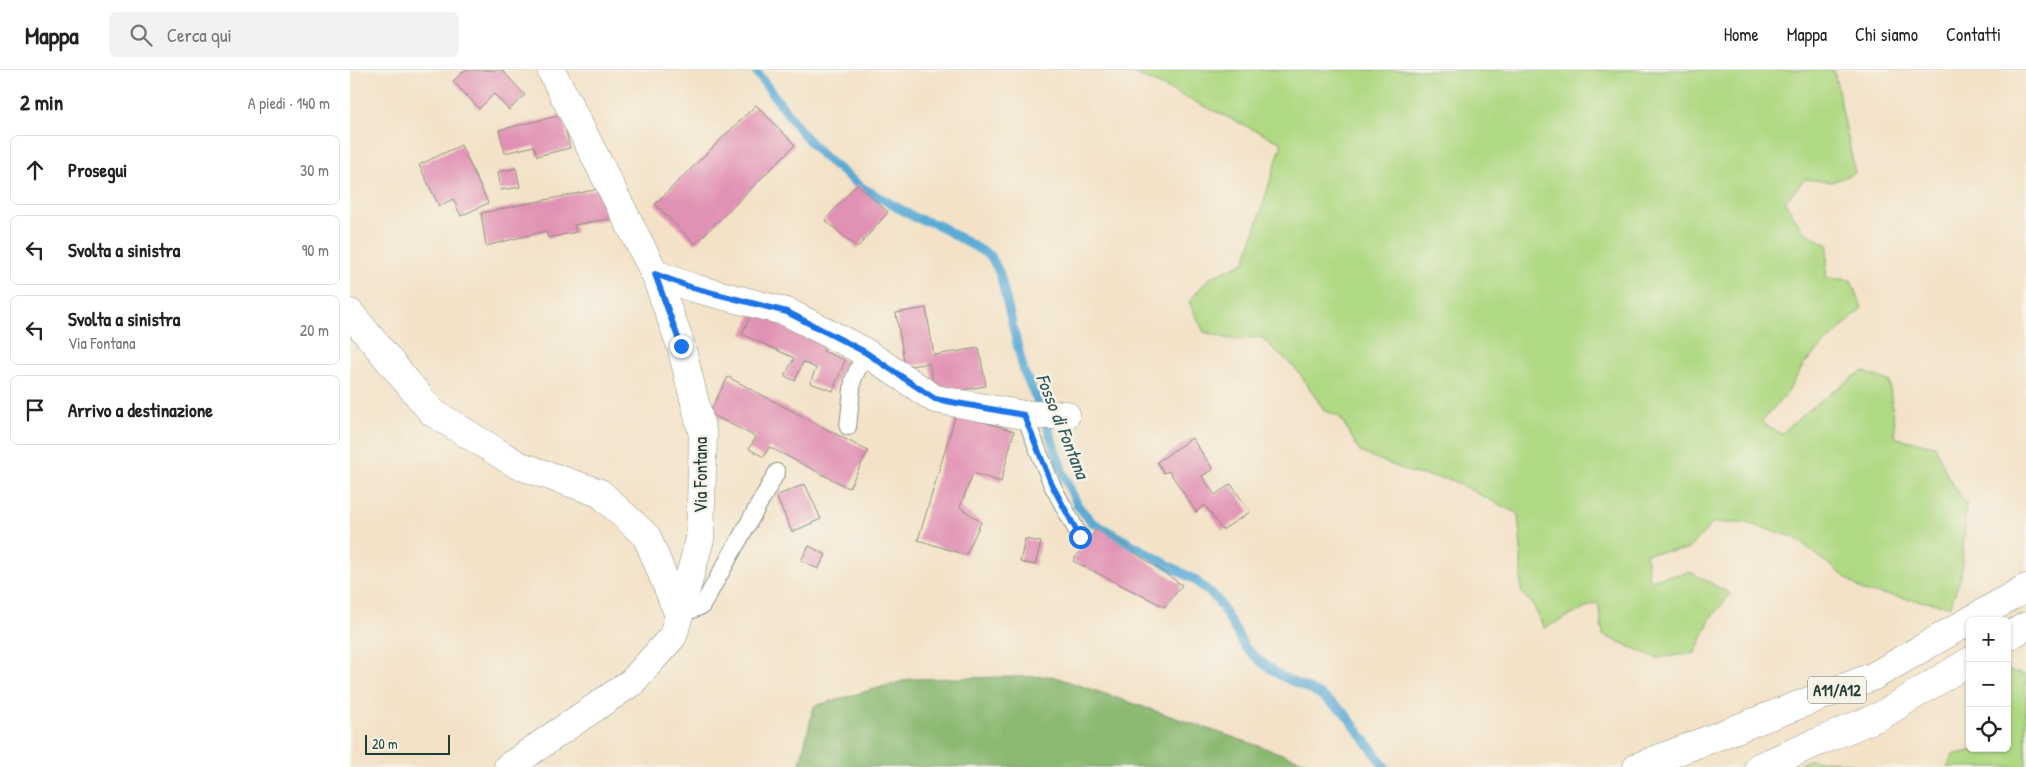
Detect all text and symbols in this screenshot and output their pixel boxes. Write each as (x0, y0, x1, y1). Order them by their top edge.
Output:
search box (109, 12, 459, 57)
text: Mappa (25, 19, 79, 51)
icon: search (127, 21, 155, 49)
text: Cerca qui (167, 22, 232, 48)
text: Home (1724, 22, 1759, 47)
text: Mappa (1787, 22, 1827, 47)
text: Chi siamo (1855, 22, 1918, 47)
text: Contatti (1946, 22, 2001, 47)
text: 2 min (20, 88, 63, 117)
text: A piedi · 140 m (248, 92, 330, 114)
icon: ahead (21, 156, 49, 184)
text: Prosegui (68, 157, 127, 183)
text: 30 m (300, 159, 329, 181)
icon: left (21, 236, 49, 264)
text: Svolta a sinistra (68, 237, 180, 263)
text: 90 m (301, 239, 329, 261)
text: Svolta a sinistra (68, 306, 180, 332)
icon: left (21, 316, 49, 344)
text: 20 m (300, 319, 329, 341)
text: Via Fontana (68, 332, 136, 354)
route end (670, 335, 693, 358)
water label: Fosso di Fontana (1030, 370, 1097, 485)
icon: arrive (21, 396, 49, 424)
text: Arrivo a destinazione (68, 397, 213, 423)
street label: Via Fontana (688, 437, 713, 513)
route start (1069, 526, 1092, 549)
map controls (1966, 617, 2011, 752)
button: + (1966, 617, 2011, 662)
button: − (1966, 662, 2011, 707)
road number: A11/A12 (1808, 676, 1866, 704)
button: locate (1966, 707, 2011, 752)
scale bar (365, 732, 450, 755)
text: 20 m (372, 734, 398, 753)

